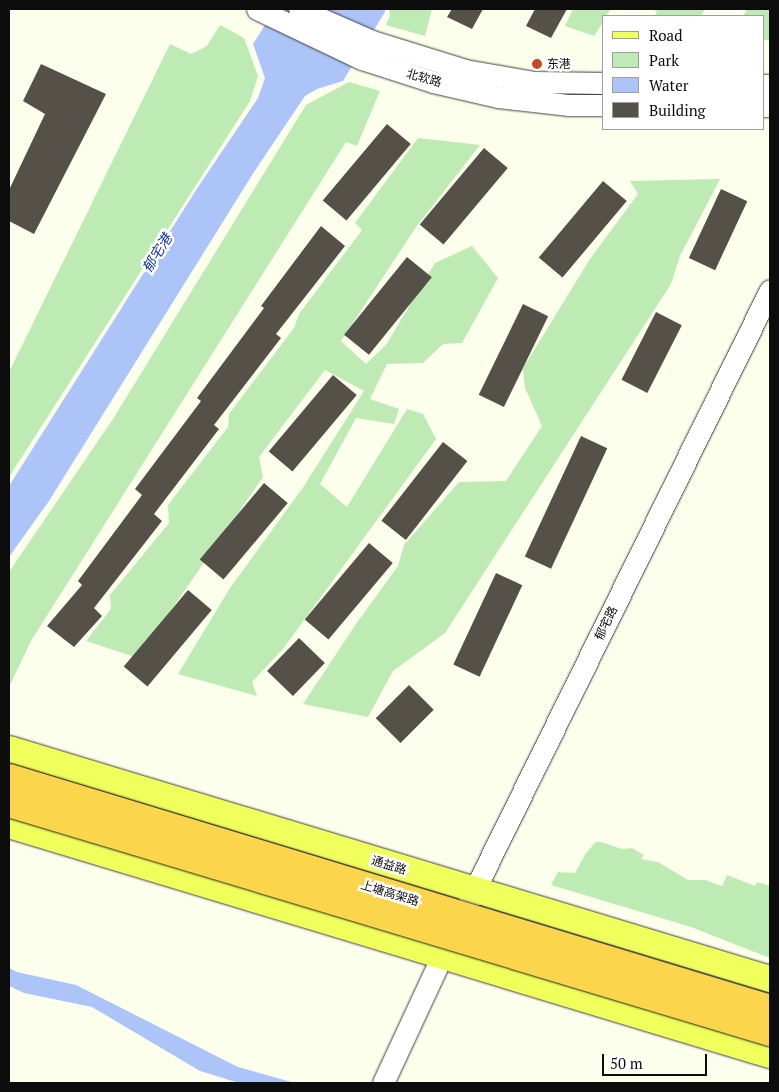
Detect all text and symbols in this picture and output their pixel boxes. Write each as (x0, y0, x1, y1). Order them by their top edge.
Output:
legend (602, 15, 764, 130)
text: Road (649, 25, 682, 45)
text: Park (649, 50, 679, 70)
place label: 东港 (547, 57, 571, 71)
marker: 东港 (531, 58, 543, 70)
street label: 北软路 (405, 66, 443, 90)
text: Water (649, 75, 688, 95)
text: Building (649, 100, 706, 120)
water label: 郁宅港 (139, 231, 175, 275)
street label: 郁宅路 (592, 604, 620, 642)
street label: 通益路 (370, 853, 408, 877)
street label: 上塘高架路 (359, 877, 421, 909)
scale bar (604, 1044, 709, 1076)
text: 50 m (610, 1053, 643, 1073)

